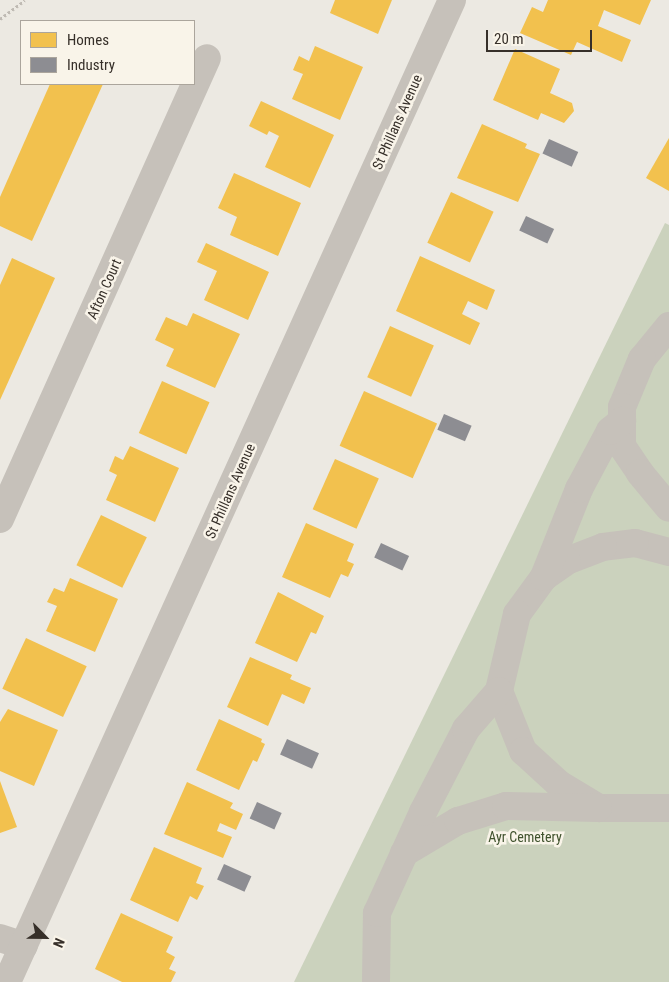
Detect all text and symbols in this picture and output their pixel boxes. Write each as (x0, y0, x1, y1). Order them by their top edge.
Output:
legend (20, 20, 195, 85)
scale bar (489, 20, 595, 52)
text: 20 m (494, 30, 524, 48)
text: Homes (67, 31, 109, 49)
text: Industry (67, 56, 115, 74)
street label: St Phillans Avenue (369, 72, 425, 172)
street label: Afton Court (83, 256, 125, 322)
street label: St Phillans Avenue (202, 441, 258, 541)
park label: Ayr Cemetery (488, 829, 562, 845)
north arrow (20, 912, 70, 962)
text: N (50, 936, 68, 950)

